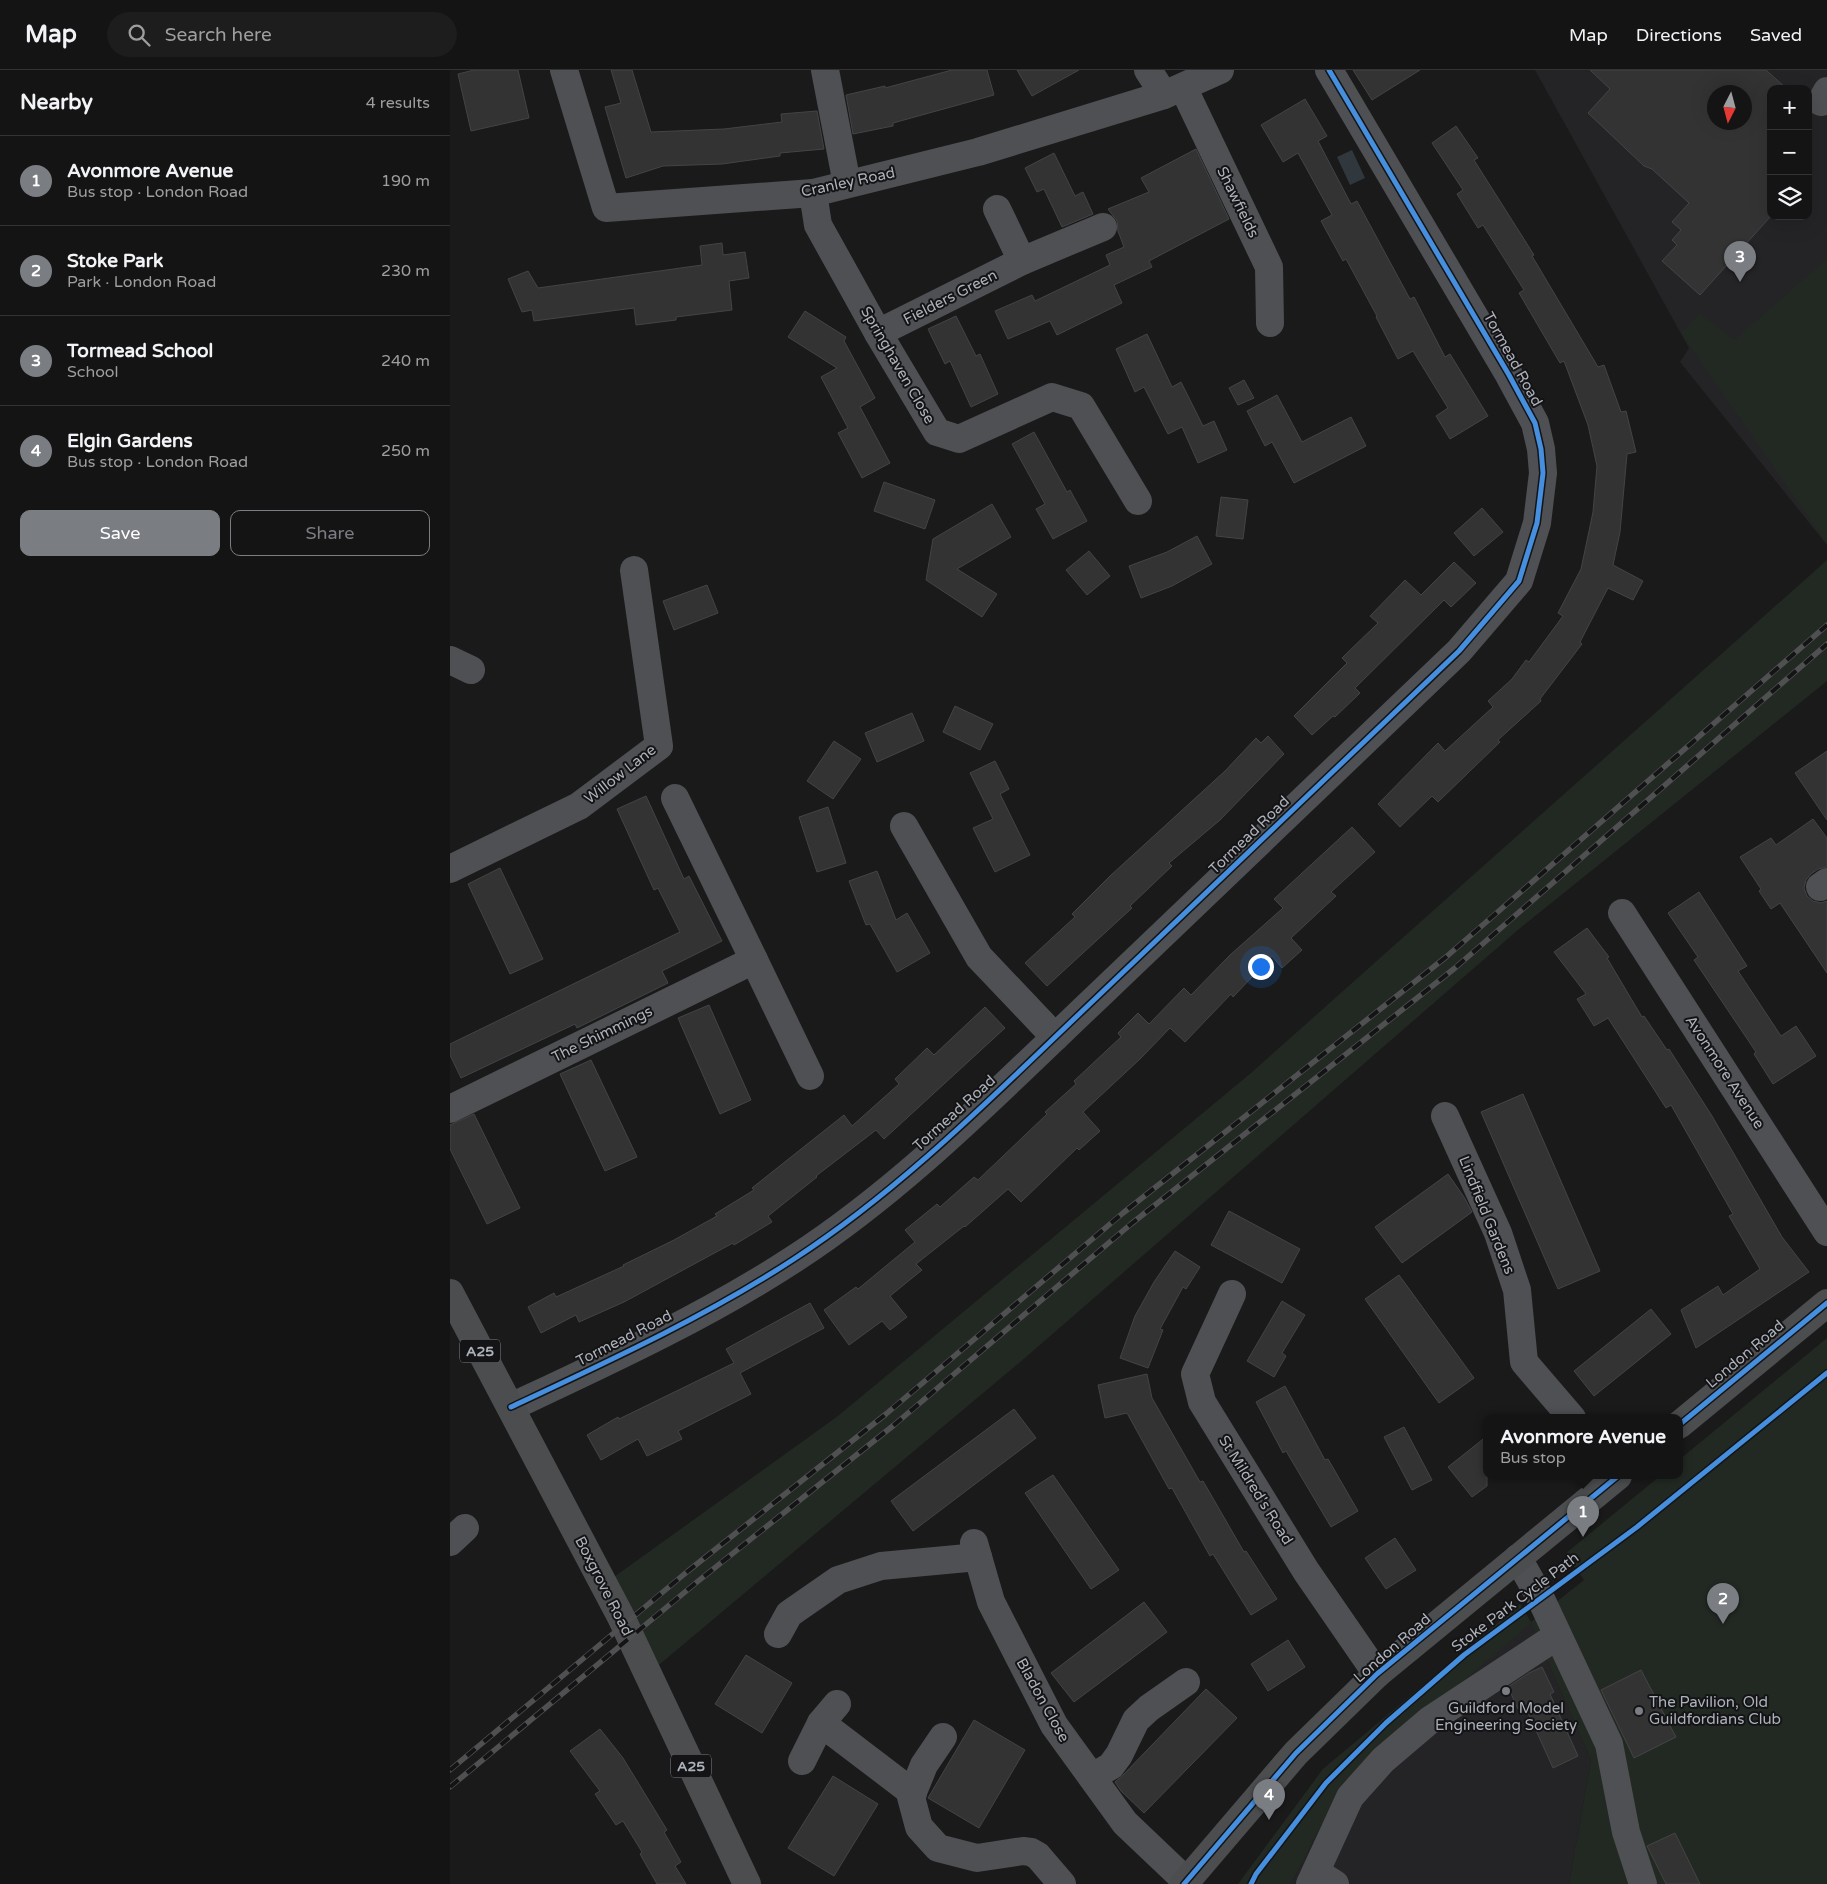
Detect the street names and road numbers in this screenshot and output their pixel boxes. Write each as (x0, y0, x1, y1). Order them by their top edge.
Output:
street label: Cranley Road (799, 163, 897, 201)
street label: Shawfields (1213, 164, 1263, 240)
street label: Fielders Green (900, 266, 1000, 328)
street label: Springhaven Close (857, 303, 939, 427)
street label: Tormead Road (1480, 309, 1546, 409)
street label: Willow Lane (581, 741, 659, 807)
street label: Tormead Road (1205, 792, 1293, 878)
street label: The Shimmings (549, 1002, 655, 1066)
street label: Avonmore Avenue (1682, 1012, 1768, 1132)
street label: Tormead Road (909, 1071, 999, 1155)
street label: Lindfield Gardens (1455, 1153, 1519, 1277)
street label: Tormead Road (573, 1306, 675, 1370)
street label: London Road (1702, 1316, 1788, 1392)
road number: A25 (460, 1340, 500, 1362)
street label: St Mildred's Road (1215, 1432, 1297, 1548)
street label: Boxgrove Road (571, 1533, 637, 1639)
street label: Stoke Park Cycle Path (1448, 1548, 1582, 1656)
street label: London Road (1350, 1610, 1434, 1686)
street label: Bladon Close (1013, 1655, 1073, 1745)
road number: A25 (671, 1754, 711, 1778)

